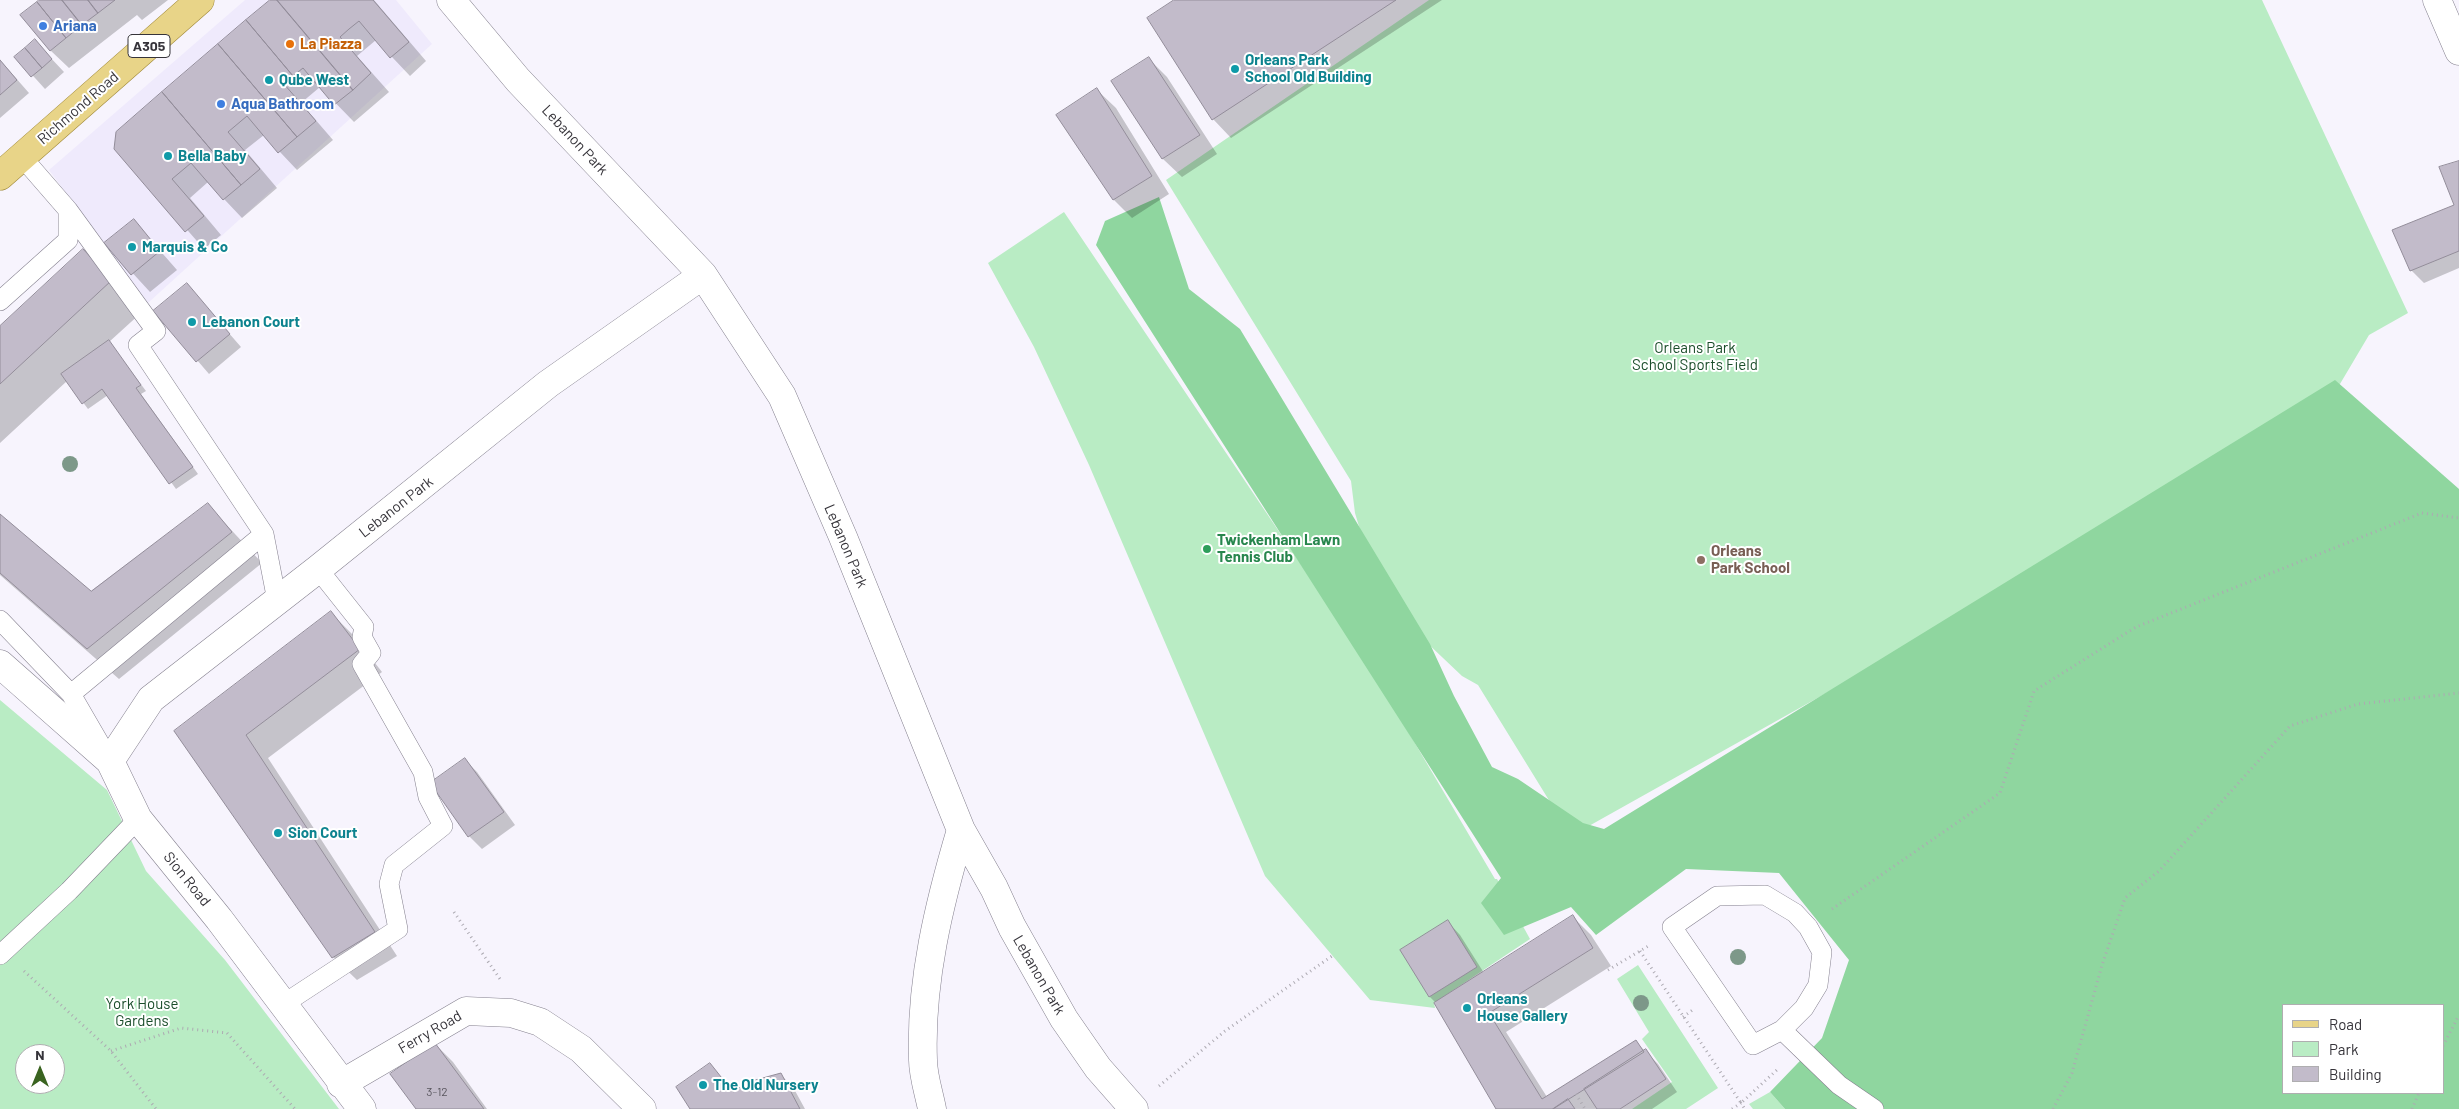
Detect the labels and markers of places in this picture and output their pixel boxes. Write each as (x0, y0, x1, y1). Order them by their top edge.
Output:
place label: Ariana (53, 17, 97, 35)
marker: Ariana (37, 20, 49, 32)
place label: La Piazza (300, 35, 362, 53)
marker: La Piazza (284, 38, 296, 50)
place label: Orleans Park School Old Building (1245, 51, 1372, 86)
marker: Orleans Park School Old Building (1229, 63, 1241, 75)
place label: Qube West (279, 71, 349, 89)
marker: Qube West (263, 74, 275, 86)
place label: Aqua Bathroom (231, 95, 334, 113)
marker: Aqua Bathroom (215, 98, 227, 110)
place label: Bella Baby (178, 147, 247, 165)
marker: Bella Baby (162, 150, 174, 162)
place label: Marquis & Co (142, 238, 228, 256)
marker: Marquis & Co (126, 241, 138, 253)
place label: Lebanon Court (202, 313, 300, 331)
marker: Lebanon Court (186, 316, 198, 328)
place label: Twickenham Lawn Tennis Club (1217, 531, 1340, 566)
place label: Orleans Park School (1711, 542, 1790, 577)
marker: Twickenham Lawn Tennis Club (1201, 543, 1213, 555)
marker: Orleans Park School (1695, 554, 1707, 566)
place label: Sion Court (288, 824, 357, 842)
marker: Sion Court (272, 827, 284, 839)
place label: Orleans House Gallery (1477, 990, 1568, 1025)
marker: Orleans House Gallery (1461, 1002, 1473, 1014)
place label: The Old Nursery (713, 1076, 819, 1094)
marker: The Old Nursery (697, 1079, 709, 1091)

